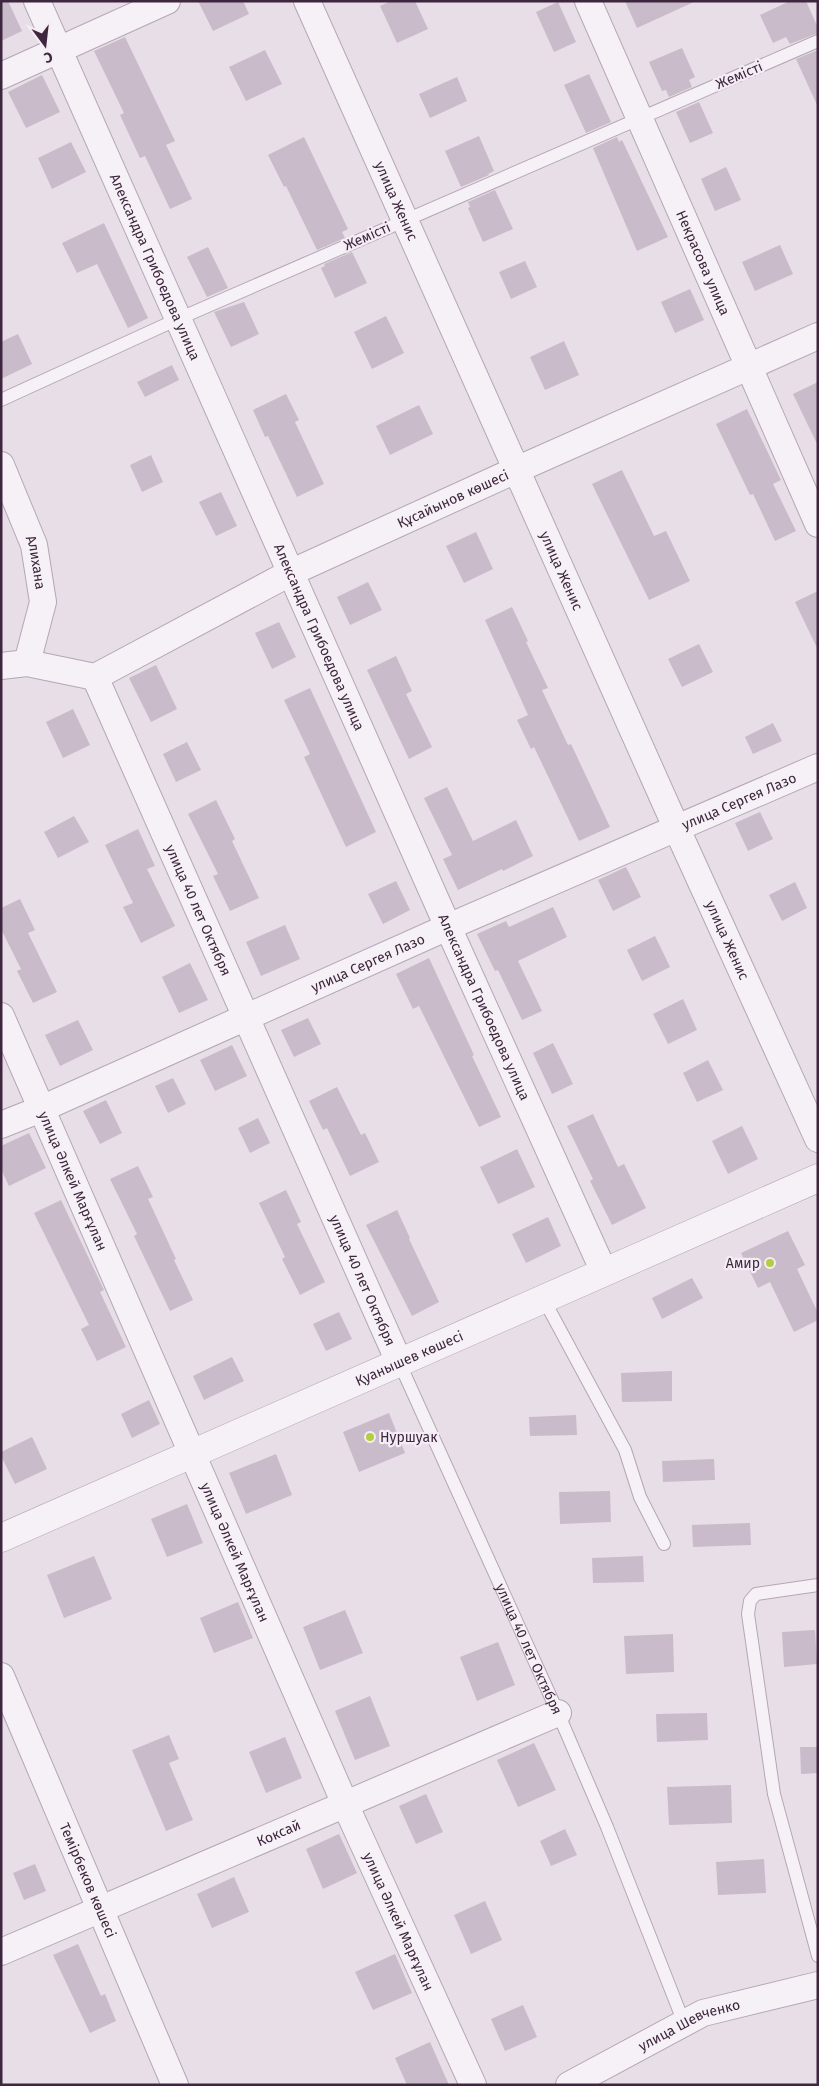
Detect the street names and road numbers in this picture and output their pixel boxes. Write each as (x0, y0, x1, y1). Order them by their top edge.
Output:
street label: Жемісті (713, 58, 765, 93)
street label: улица Женис (371, 159, 421, 244)
street label: Александра Грибоедова улица (106, 171, 203, 363)
street label: Некрасова улица (672, 208, 733, 318)
street label: Жемісті (341, 219, 393, 254)
street label: Құсайынов көшесі (395, 466, 512, 532)
street label: улица Женис (536, 529, 586, 614)
street label: Алихана (22, 533, 49, 591)
street label: Александра Грибоедова улица (270, 541, 368, 733)
street label: улица Сергея Лазо (679, 769, 799, 834)
street label: улица 40 лет Октября (161, 842, 235, 979)
street label: улица Женис (702, 898, 753, 983)
street label: Александра Грибоедова улица (434, 912, 533, 1103)
street label: улица Сергея Лазо (308, 931, 428, 996)
street label: улица Әлкей Марғұлан (35, 1109, 110, 1254)
street label: улица 40 лет Октября (326, 1212, 399, 1349)
street label: Қуанышев көшесі (353, 1327, 466, 1390)
street label: улица Әлкей Марғұлан (197, 1480, 272, 1625)
street label: улица 40 лет Октября (491, 1581, 566, 1717)
street label: Коксай (254, 1816, 303, 1850)
street label: Темірбеков көшесі (55, 1820, 119, 1941)
street label: улица Әлкей Марғұлан (359, 1850, 437, 1994)
street label: улица Шевченко (636, 1996, 742, 2055)

